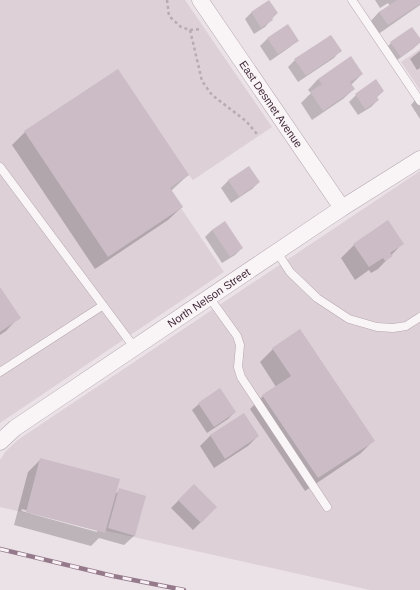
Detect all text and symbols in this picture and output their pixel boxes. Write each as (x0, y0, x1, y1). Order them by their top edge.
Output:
street label: East Desmet Avenue (237, 58, 305, 150)
street label: North Nelson Street (165, 266, 252, 330)

